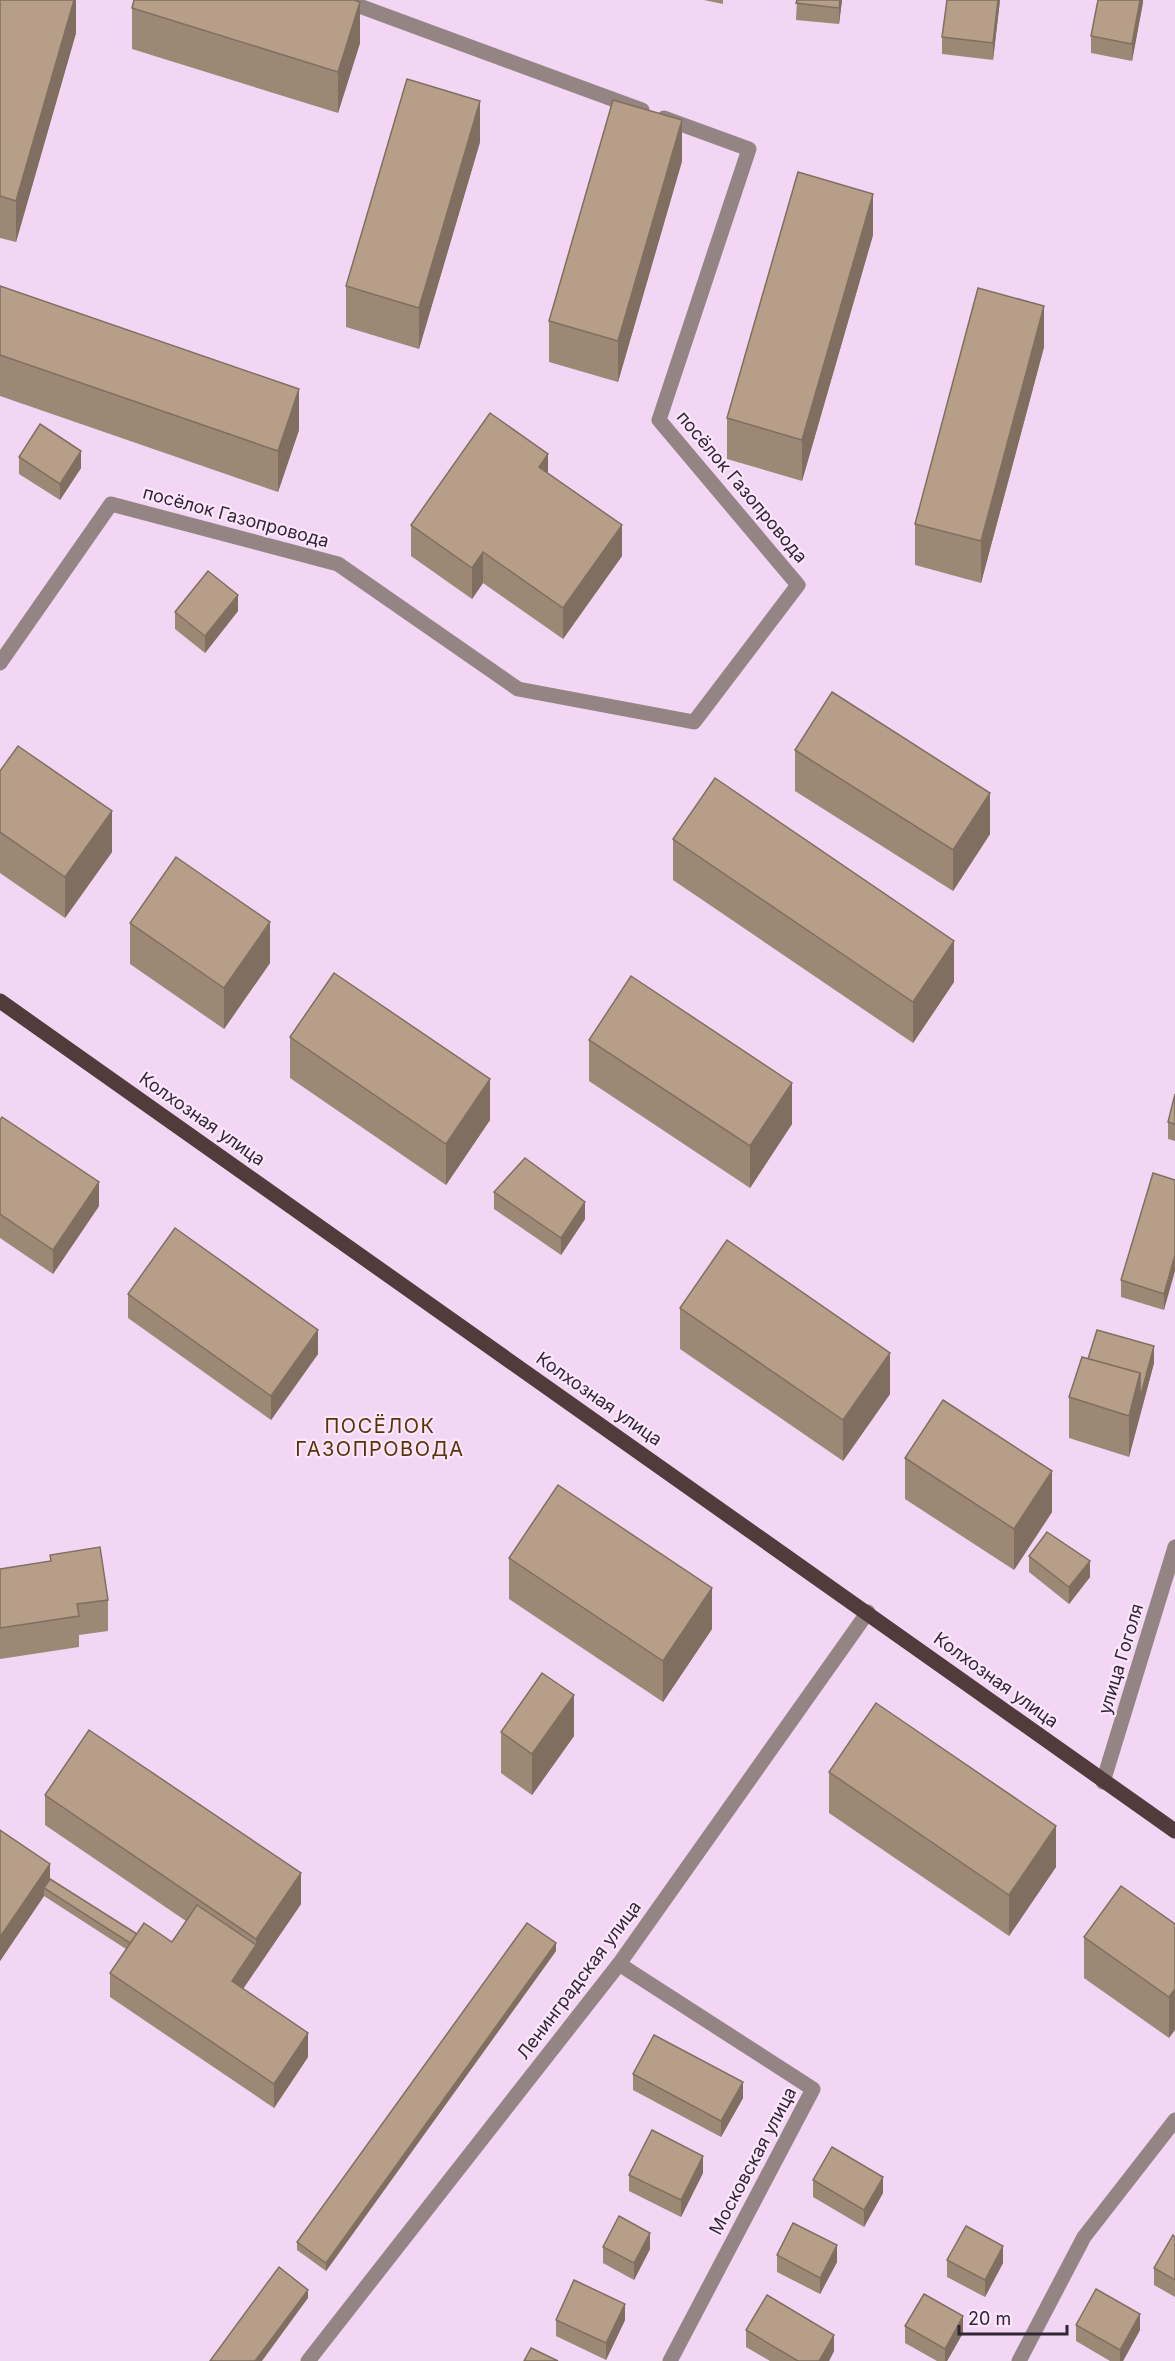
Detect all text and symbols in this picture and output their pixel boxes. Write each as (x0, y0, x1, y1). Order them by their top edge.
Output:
street label: посёлок Газопровода (673, 406, 812, 567)
street label: посёлок Газопровода (141, 482, 331, 551)
street label: Колхозная улица (135, 1067, 269, 1170)
street label: Колхозная улица (532, 1347, 666, 1450)
district label: ПОСЁЛОК ГАЗОПРОВОДА (295, 1414, 465, 1461)
street label: улица Гоголя (1094, 1601, 1147, 1717)
street label: Колхозная улица (930, 1627, 1063, 1732)
street label: Ленинградская улица (512, 1896, 645, 2063)
street label: Московская улица (705, 2083, 800, 2238)
scale bar (959, 2298, 1067, 2336)
text: 20 m (968, 2308, 1011, 2329)

